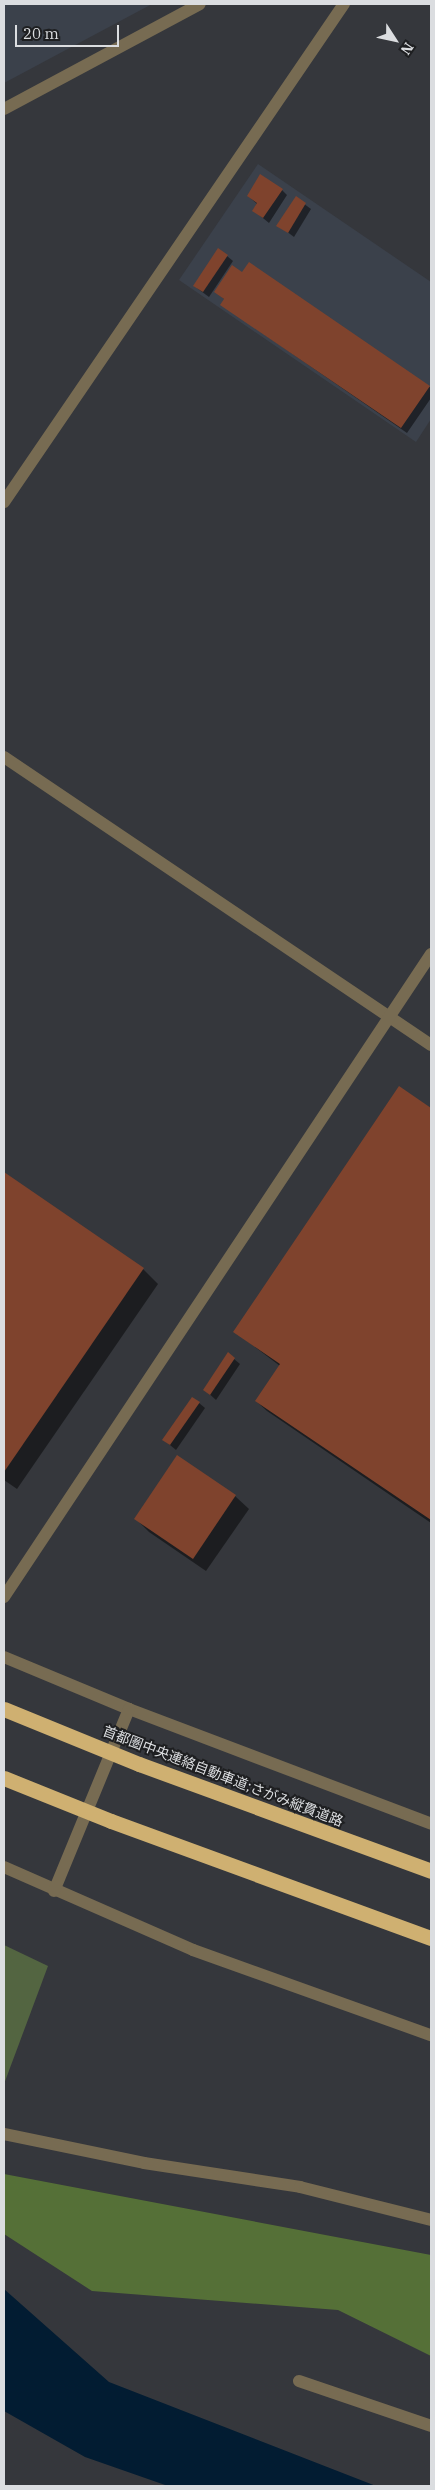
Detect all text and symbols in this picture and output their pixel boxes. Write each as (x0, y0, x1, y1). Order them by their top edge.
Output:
scale bar (18, 15, 121, 47)
north arrow (370, 15, 420, 65)
text: 20 m (23, 24, 59, 43)
text: N (397, 39, 418, 58)
street label: 首都圏中央連絡自動車道;さがみ縦貫道路 (100, 1722, 346, 1830)

